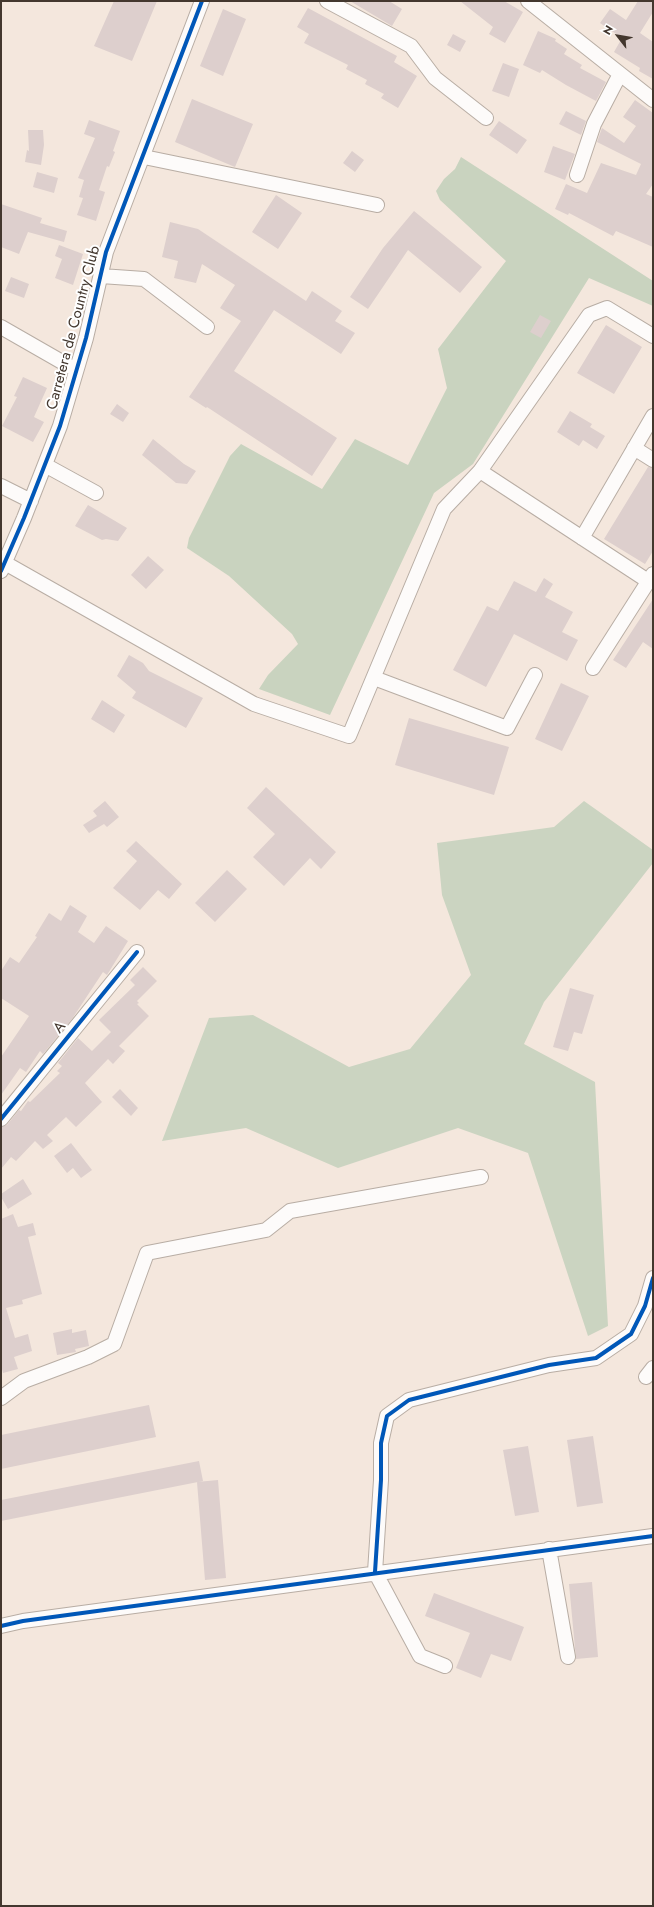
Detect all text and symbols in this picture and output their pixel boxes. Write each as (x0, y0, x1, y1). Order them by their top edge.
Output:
north arrow (598, 16, 638, 56)
text: N (599, 22, 617, 38)
street label: Carretera de Country Club (43, 244, 105, 412)
street label: A (50, 1018, 70, 1038)

